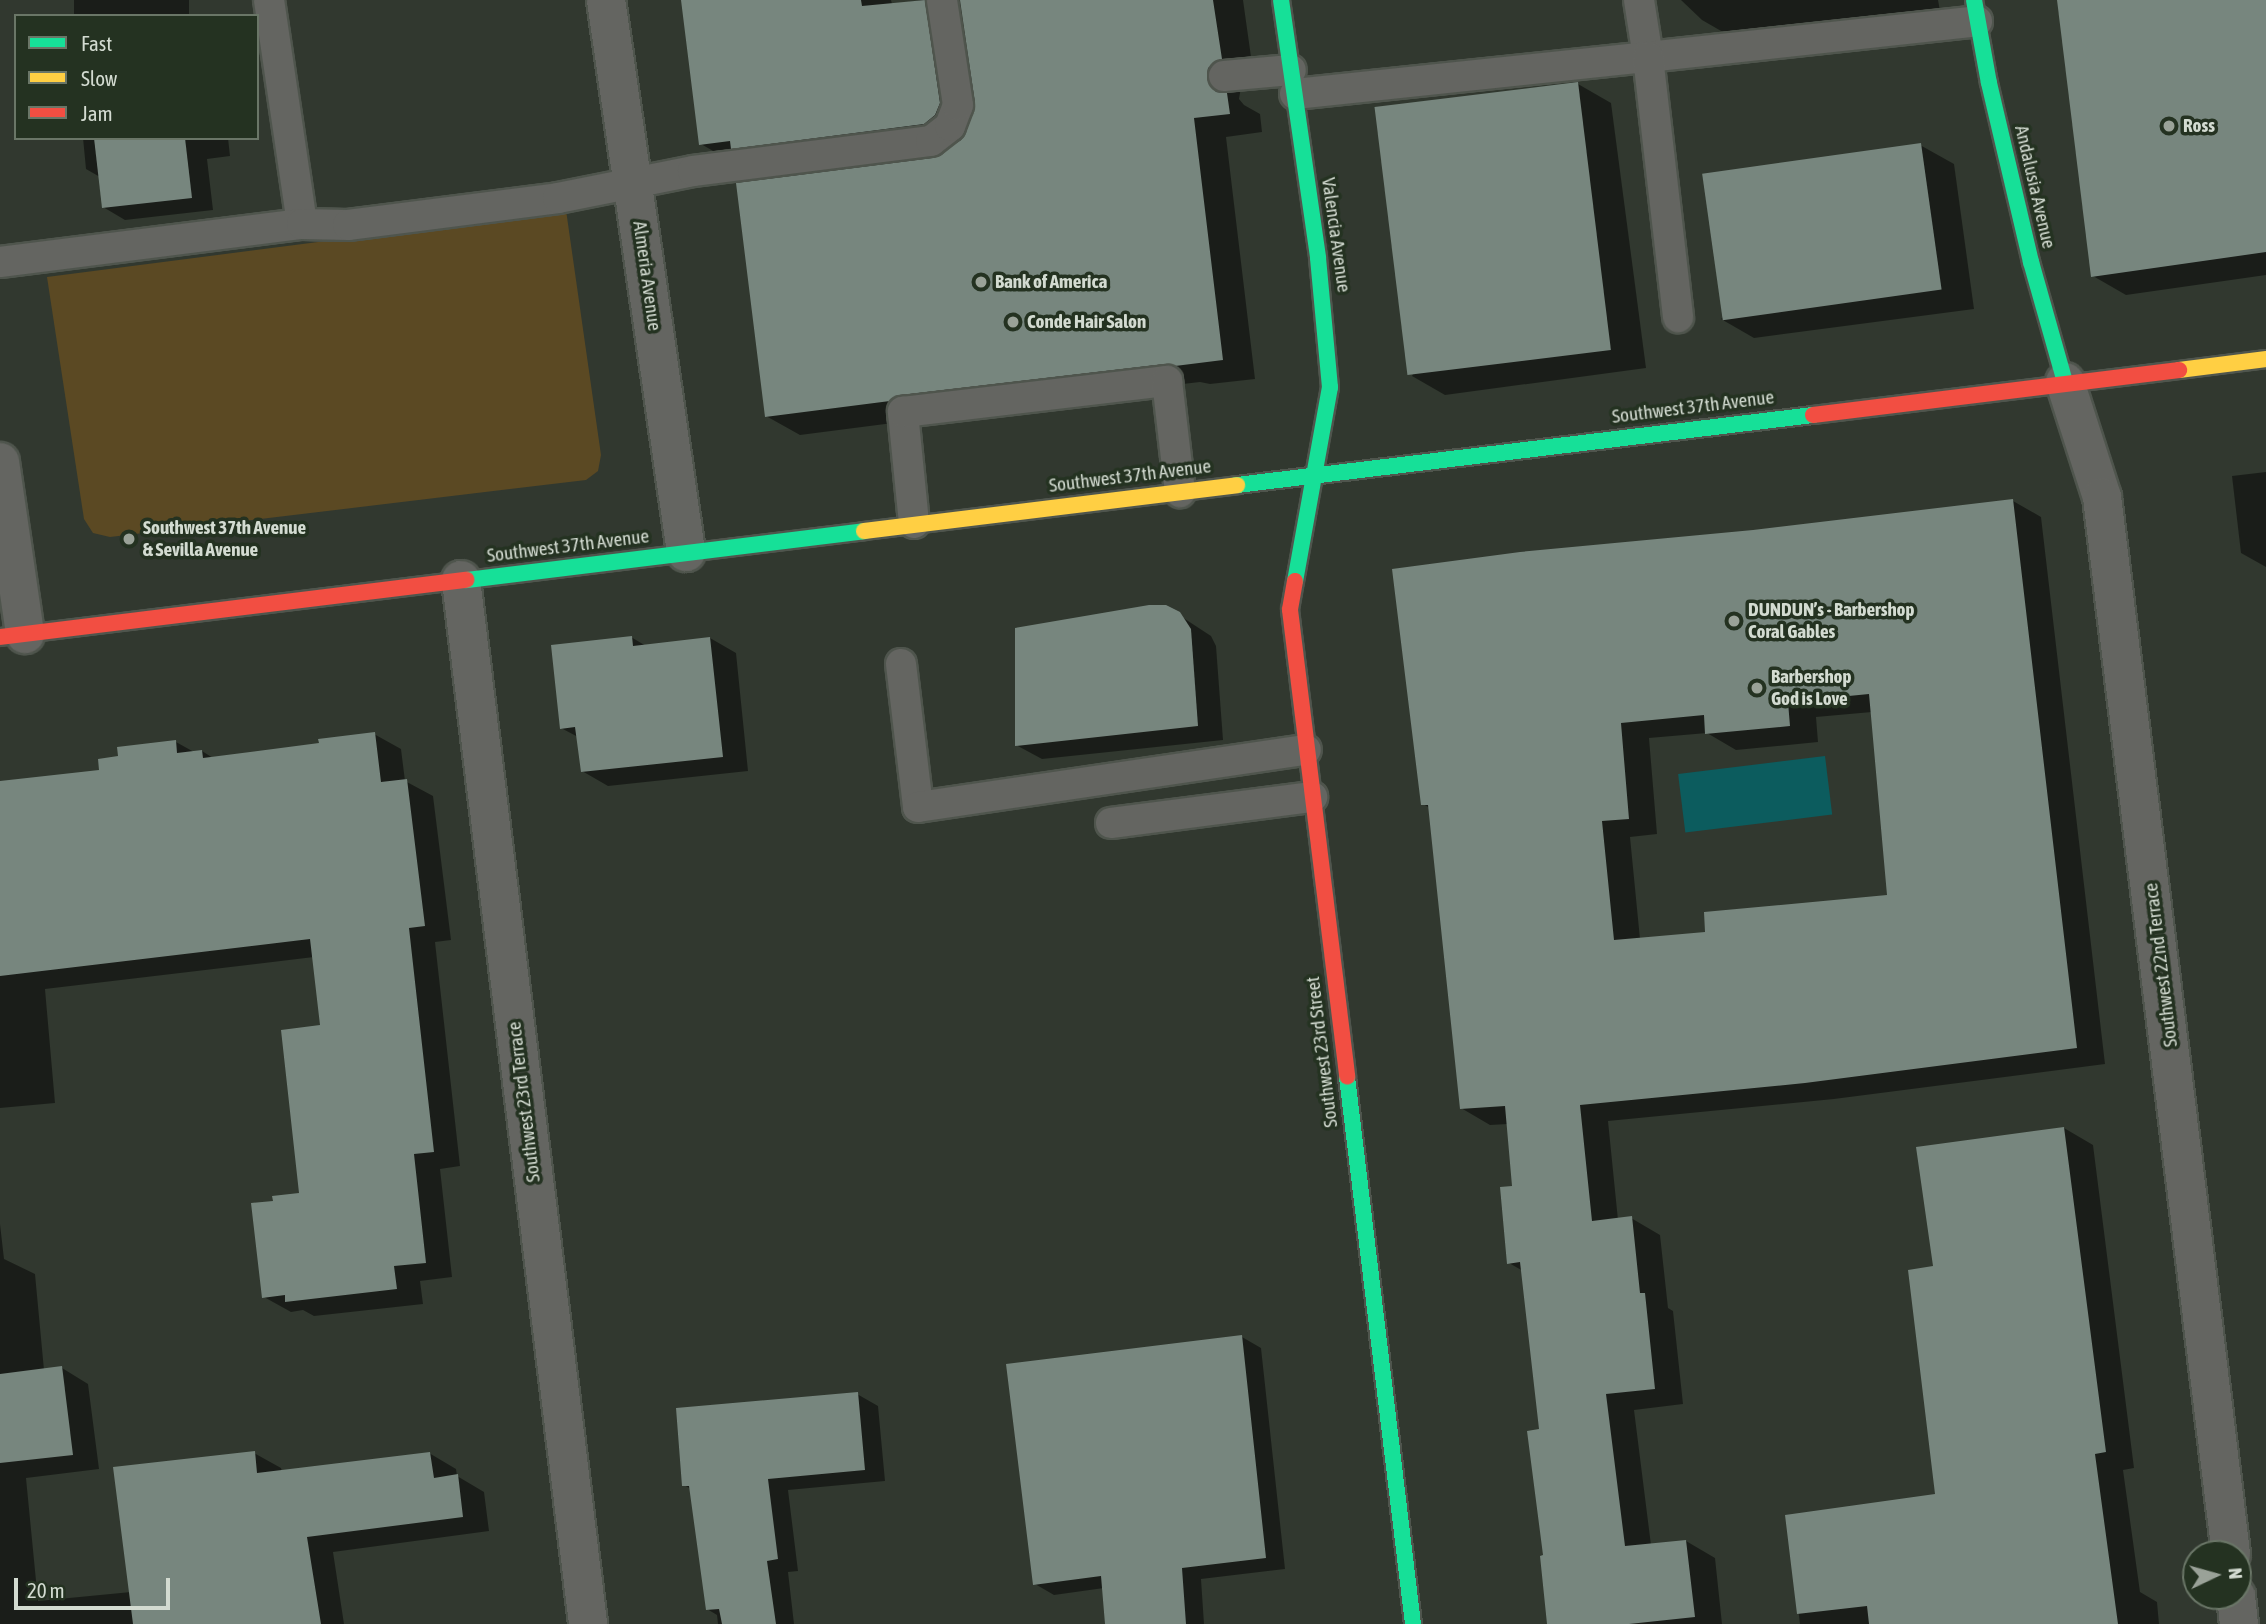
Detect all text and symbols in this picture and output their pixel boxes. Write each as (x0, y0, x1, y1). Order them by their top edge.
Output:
legend (14, 14, 259, 140)
text: Fast (81, 31, 112, 55)
text: Slow (81, 66, 117, 90)
text: Jam (81, 101, 113, 125)
place label: Ross (2183, 115, 2215, 137)
marker: Ross (2161, 118, 2177, 134)
street label: Andalusia Avenue (2010, 123, 2060, 251)
street label: Valencia Avenue (1317, 176, 1355, 294)
street label: Almeria Avenue (628, 220, 666, 332)
place label: Bank of America (995, 271, 1107, 293)
marker: Bank of America (973, 274, 989, 290)
place label: Conde Hair Salon (1027, 311, 1146, 333)
marker: Conde Hair Salon (1005, 314, 1021, 330)
street label: Southwest 37th Avenue (1611, 386, 1775, 428)
street label: Southwest 37th Avenue (1048, 455, 1212, 497)
place label: Southwest 37th Avenue & Sevilla Avenue (143, 517, 306, 561)
street label: Southwest 37th Avenue (486, 525, 650, 567)
marker: Southwest 37th Avenue & Sevilla Avenue (121, 531, 137, 547)
place label: DUNDUN’s - Barbershop Coral Gables (1748, 599, 1915, 643)
marker: DUNDUN’s - Barbershop Coral Gables (1726, 613, 1742, 629)
place label: Barbershop God is Love (1771, 666, 1852, 710)
marker: Barbershop God is Love (1749, 680, 1765, 696)
street label: Southwest 22nd Terrace (2140, 882, 2182, 1048)
street label: Southwest 23rd Street (1301, 975, 1343, 1129)
street label: Southwest 23rd Terrace (503, 1020, 545, 1184)
north arrow (2182, 1540, 2252, 1610)
scale bar (18, 1564, 173, 1608)
text: N (2224, 1567, 2247, 1580)
text: 20 m (27, 1578, 65, 1602)

